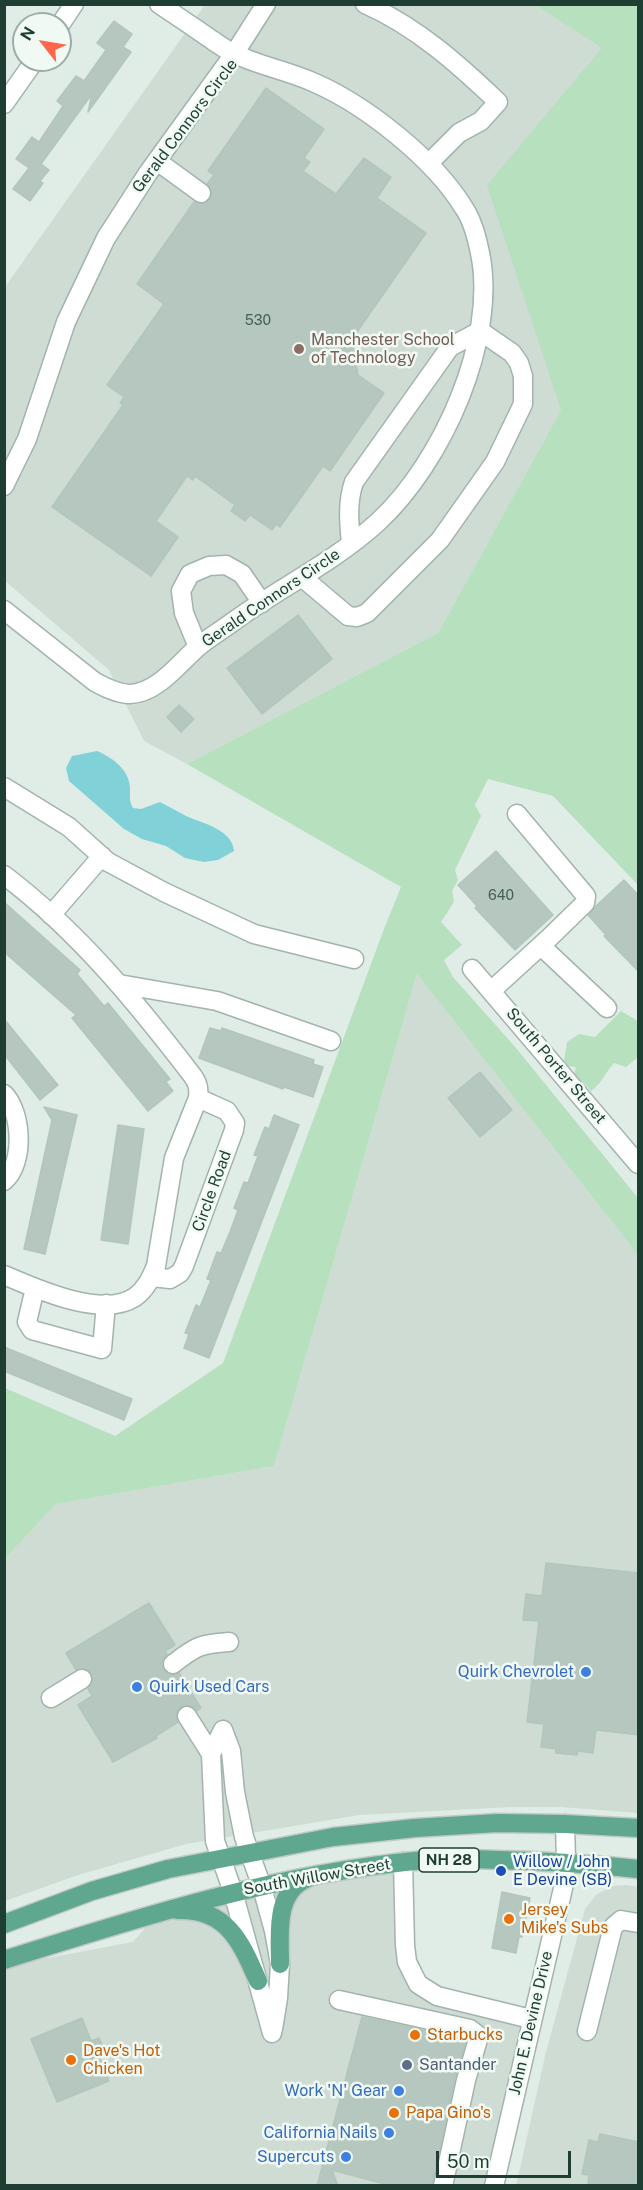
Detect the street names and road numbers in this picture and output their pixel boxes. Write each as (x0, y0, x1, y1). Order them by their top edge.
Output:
street label: Gerald Connors Circle (128, 55, 242, 197)
street label: Gerald Connors Circle (198, 545, 344, 651)
street label: South Porter Street (502, 1004, 610, 1128)
street label: Circle Road (188, 1148, 236, 1234)
road number: NH 28 (419, 1848, 479, 1872)
street label: South Willow Street (242, 1855, 392, 1899)
street label: John E. Devine Drive (505, 1949, 557, 2097)

